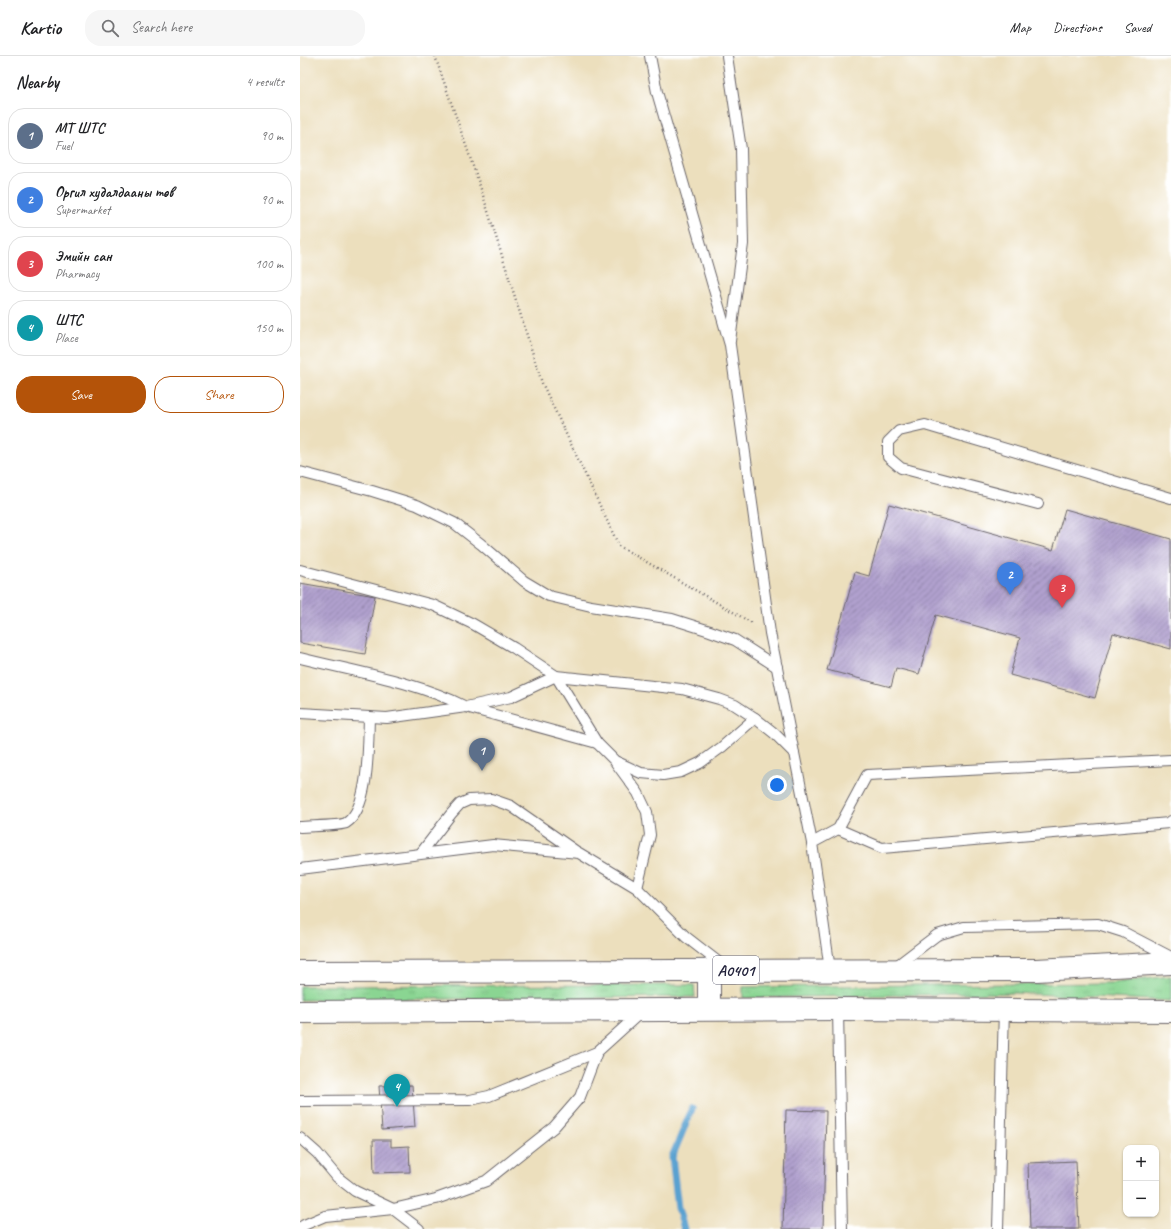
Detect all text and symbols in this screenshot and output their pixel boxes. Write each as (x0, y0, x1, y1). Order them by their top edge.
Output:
search box (85, 10, 365, 46)
text: Kartio (20, 16, 61, 40)
icon: search (99, 17, 121, 39)
text: Search here (131, 18, 192, 37)
text: Map (1010, 19, 1031, 36)
text: Directions (1053, 19, 1102, 36)
text: Saved (1124, 19, 1151, 36)
text: Nearby (16, 72, 59, 93)
text: 4 results (246, 74, 284, 90)
text: МТ ШТС (55, 119, 105, 138)
text: 1 (27, 128, 33, 144)
text: 90 m (261, 128, 283, 144)
text: Fuel (55, 138, 72, 154)
text: Оргил худалдааны төв (55, 183, 174, 202)
text: 2 (27, 192, 33, 208)
text: 90 m (261, 192, 283, 208)
text: Supermarket (55, 202, 110, 218)
text: Эмийн сан (55, 247, 112, 266)
text: 3 (27, 256, 33, 272)
text: 100 m (255, 256, 283, 272)
text: Pharmacy (55, 266, 99, 282)
text: ШТС (55, 311, 83, 330)
text: 4 (27, 320, 33, 336)
text: 150 m (255, 320, 283, 336)
text: Place (55, 330, 78, 346)
button: Save (16, 376, 146, 413)
button: Share (154, 376, 284, 413)
pin: 2 (997, 562, 1023, 595)
pin: 3 (1049, 575, 1075, 608)
pin: 1 (469, 738, 495, 771)
your location (767, 775, 787, 795)
road number: A0401 (713, 956, 759, 984)
pin: 4 (384, 1074, 410, 1107)
map controls (1123, 1145, 1159, 1217)
button: + (1123, 1145, 1159, 1181)
button: − (1123, 1181, 1159, 1217)

